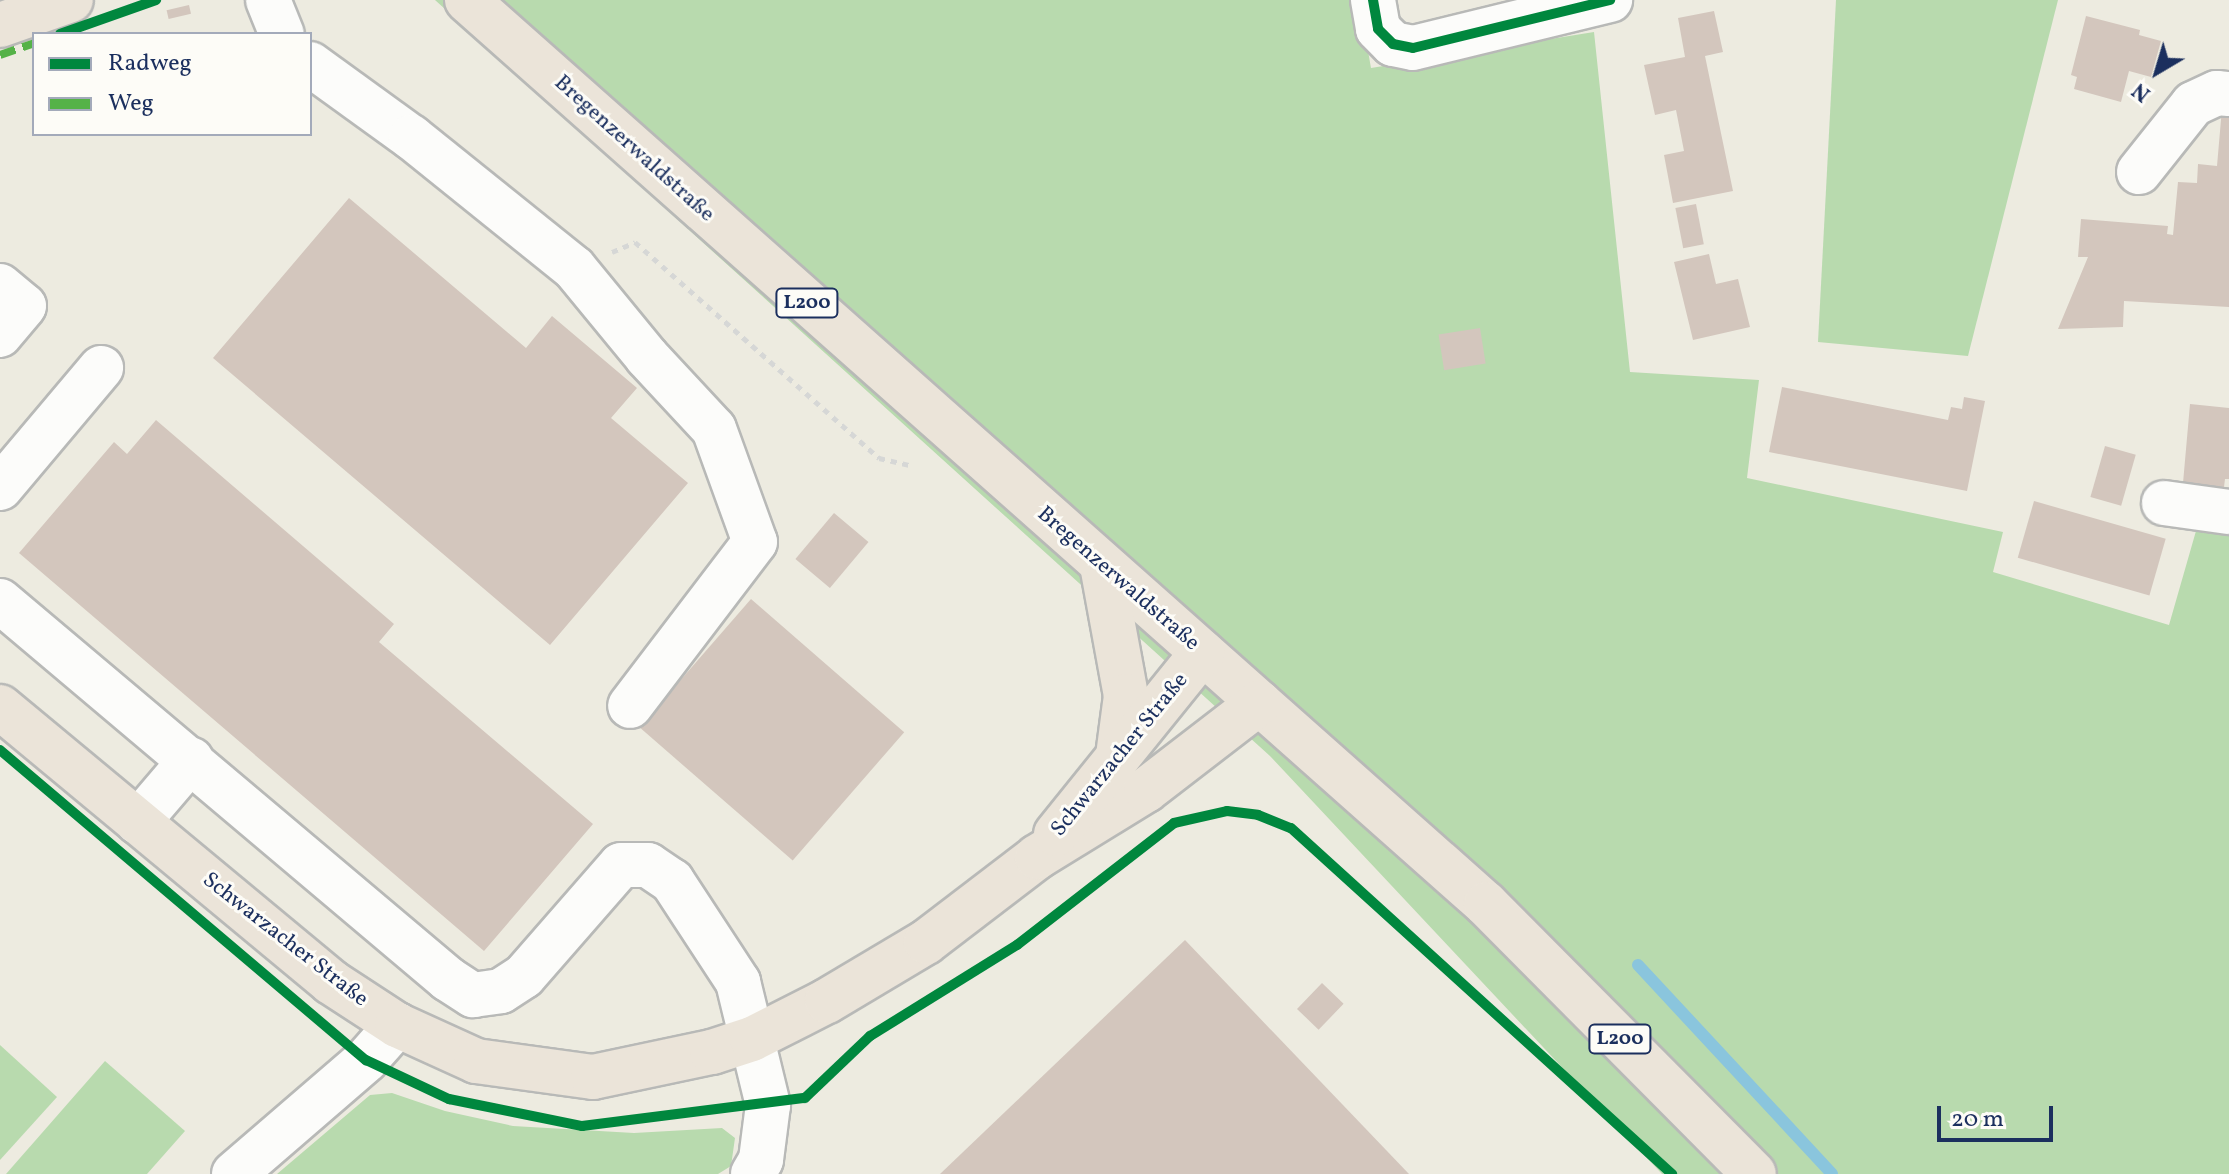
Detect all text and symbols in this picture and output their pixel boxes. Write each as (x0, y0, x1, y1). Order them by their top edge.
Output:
legend (32, 32, 312, 136)
north arrow (2117, 32, 2197, 112)
text: Radweg (108, 47, 192, 81)
street label: Bregenzerwaldstraße (548, 70, 720, 228)
text: N (2126, 74, 2158, 108)
text: Weg (108, 87, 154, 121)
road number: L200 (775, 287, 839, 319)
street label: Bregenzerwaldstraße (1031, 501, 1205, 657)
street label: Schwarzacher Straße (1046, 668, 1194, 842)
street label: Schwarzacher Straße (197, 867, 373, 1013)
road number: L200 (1588, 1023, 1652, 1055)
scale bar (1941, 1090, 2057, 1140)
text: 20 m (1951, 1103, 2004, 1137)

